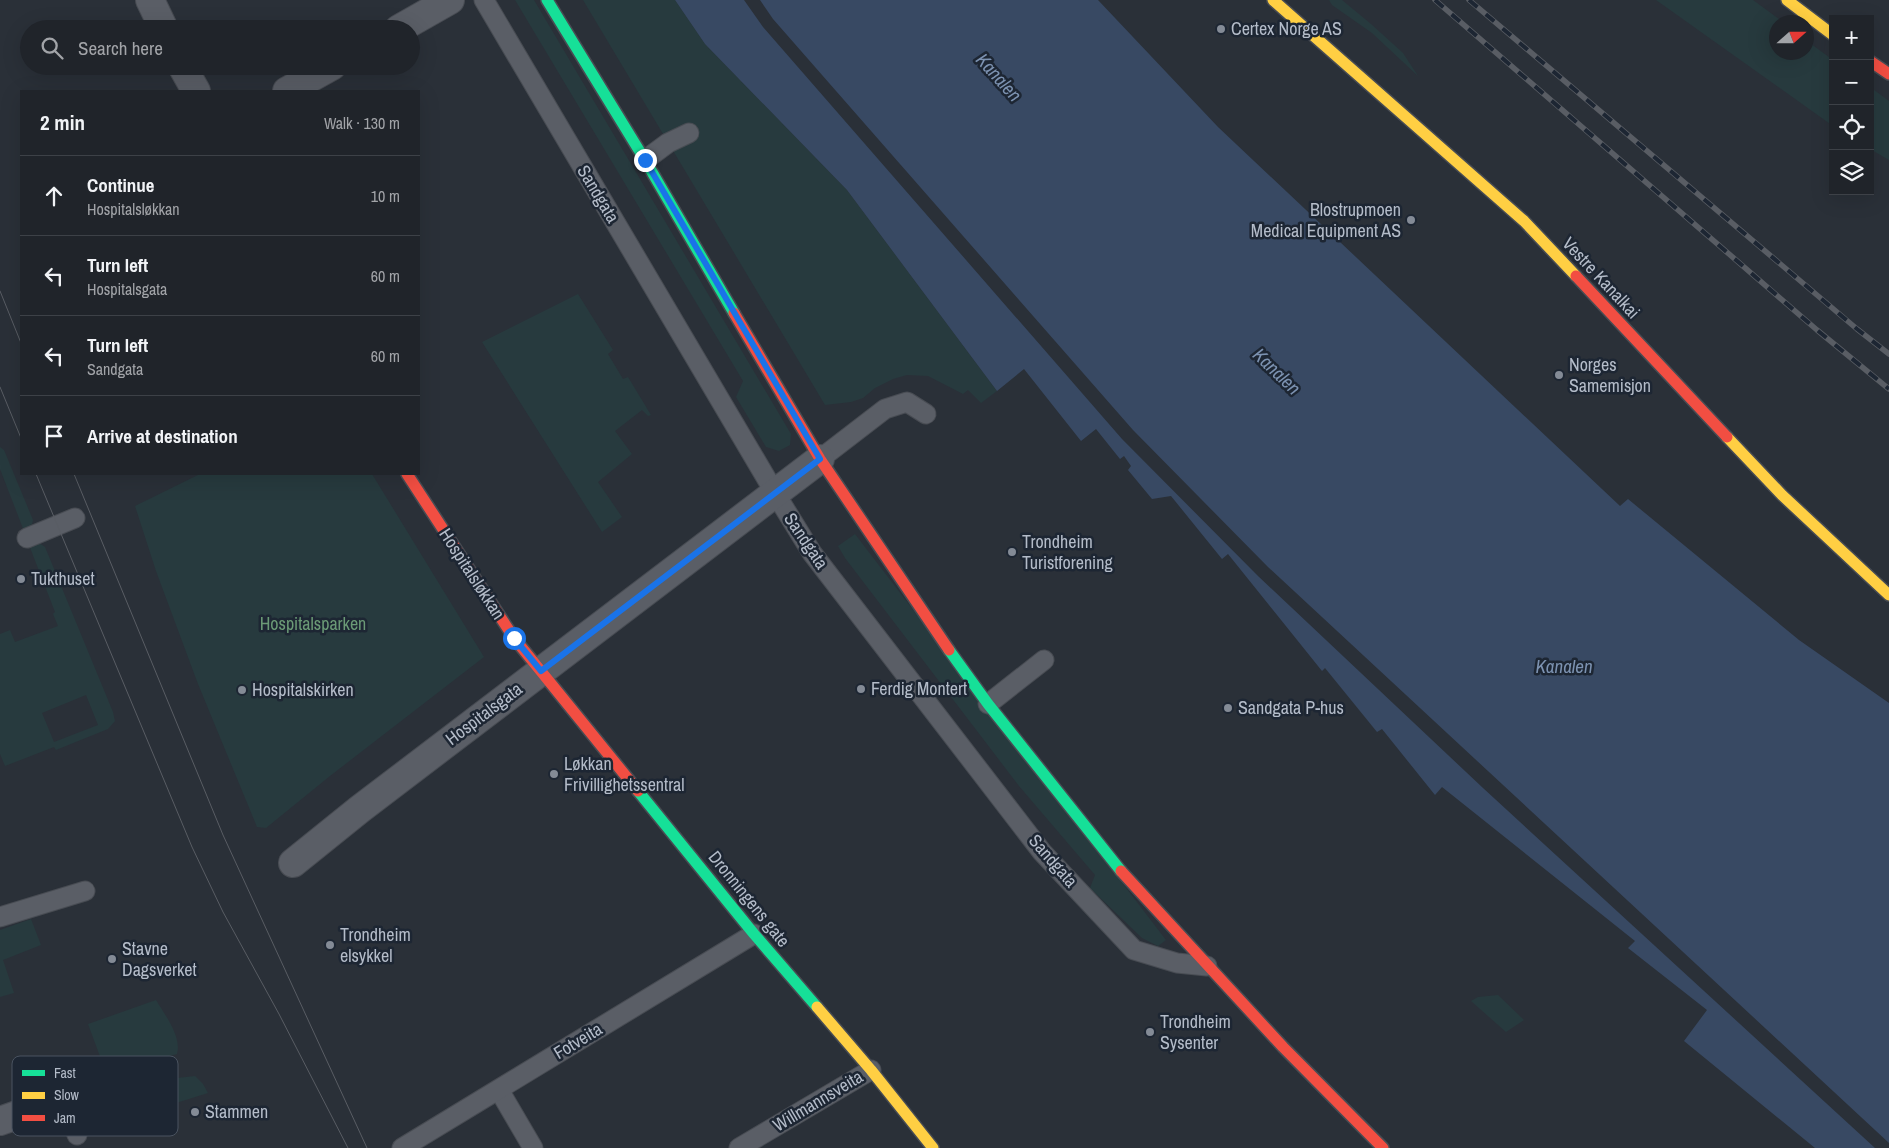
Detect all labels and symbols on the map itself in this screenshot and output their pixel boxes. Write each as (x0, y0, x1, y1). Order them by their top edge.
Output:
north arrow (1769, 15, 1814, 60)
place label: Certex Norge AS (1231, 16, 1342, 41)
marker: Certex Norge AS (1215, 23, 1227, 35)
water label: Kanalen (970, 47, 1028, 107)
route end (634, 149, 657, 172)
street label: Sandgata (571, 160, 625, 227)
place label: Blostrupmoen Medical Equipment AS (1251, 197, 1401, 243)
marker: Blostrupmoen Medical Equipment AS (1405, 214, 1417, 226)
street label: Vestre Kanalkai (1557, 231, 1646, 324)
water label: Kanalen (1247, 342, 1307, 400)
place label: Norges Samemisjon (1569, 352, 1651, 398)
marker: Norges Samemisjon (1553, 369, 1565, 381)
street label: Sandgata (778, 508, 834, 574)
street label: Hospitalsløkkan (434, 523, 511, 624)
place label: Trondheim Turistforening (1022, 529, 1113, 575)
marker: Trondheim Turistforening (1006, 546, 1018, 558)
place label: Tukthuset (31, 566, 95, 591)
marker: Tukthuset (15, 573, 27, 585)
park label: Hospitalsparken (260, 611, 366, 636)
route start (503, 627, 526, 650)
water label: Kanalen (1535, 653, 1593, 679)
street label: Hospitalsgata (440, 676, 527, 751)
place label: Ferdig Montert (871, 676, 967, 701)
place label: Hospitalskirken (252, 677, 354, 702)
marker: Ferdig Montert (855, 683, 867, 695)
marker: Hospitalskirken (236, 684, 248, 696)
place label: Sandgata P-hus (1238, 695, 1344, 720)
marker: Sandgata P-hus (1222, 702, 1234, 714)
place label: Løkkan Frivillighetssentral (564, 751, 685, 797)
marker: Løkkan Frivillighetssentral (548, 768, 560, 780)
street label: Sandgata (1023, 829, 1084, 893)
street label: Dronningens gate (703, 845, 796, 952)
place label: Trondheim elsykkel (340, 922, 411, 968)
place label: Stavne Dagsverket (122, 936, 197, 982)
marker: Trondheim elsykkel (324, 939, 336, 951)
marker: Stavne Dagsverket (106, 953, 118, 965)
place label: Trondheim Sysenter (1160, 1009, 1231, 1055)
street label: Fotveita (549, 1016, 607, 1065)
marker: Trondheim Sysenter (1144, 1026, 1156, 1038)
legend (12, 1056, 178, 1136)
text: Fast (54, 1064, 76, 1082)
street label: Willmannsveita (768, 1064, 867, 1137)
text: Slow (54, 1086, 80, 1104)
place label: Stammen (205, 1099, 268, 1124)
marker: Stammen (189, 1106, 201, 1118)
text: Jam (54, 1109, 76, 1127)

